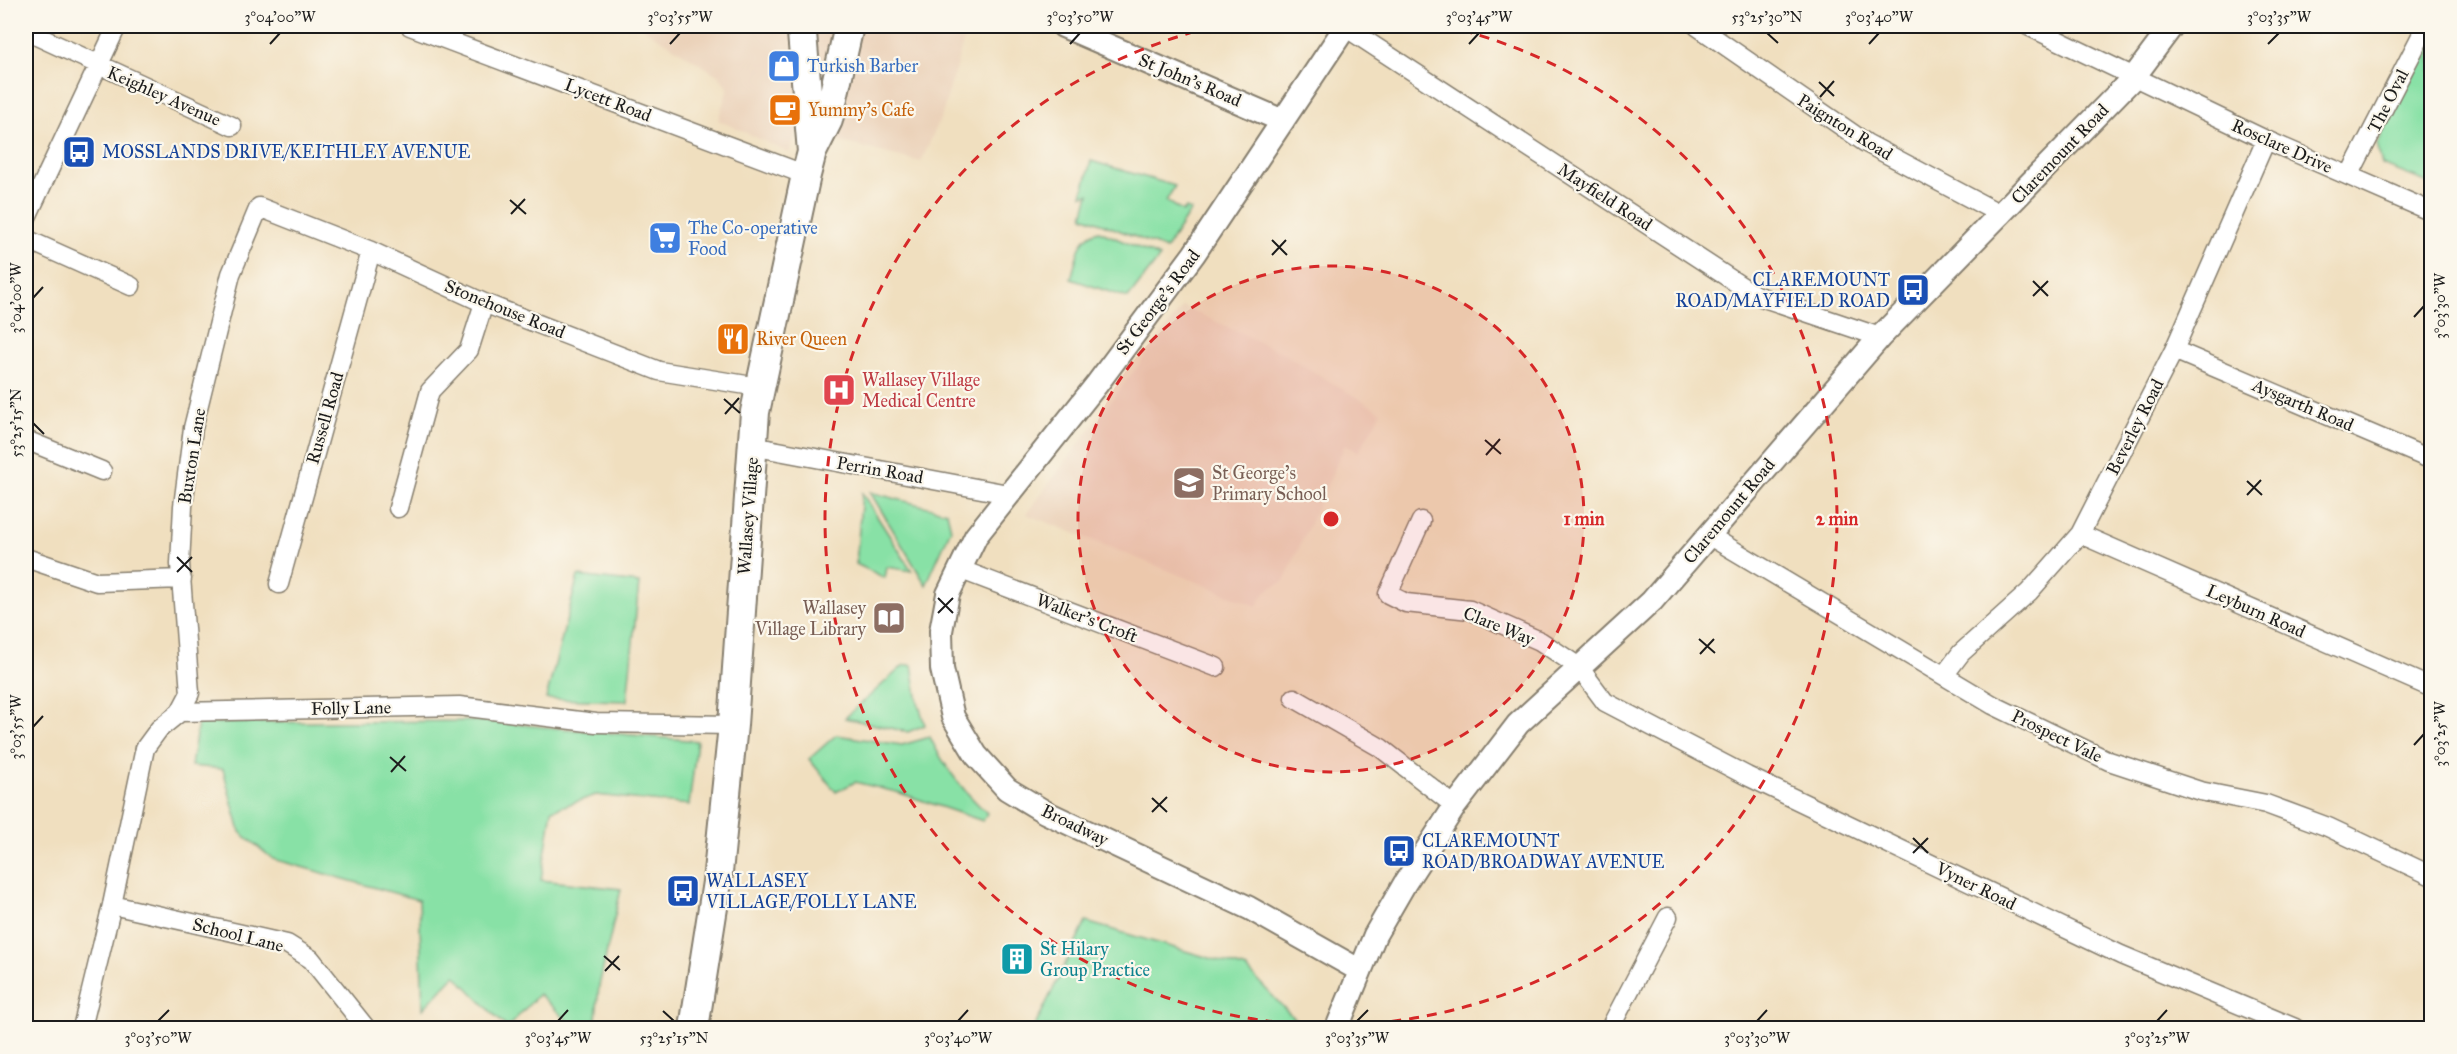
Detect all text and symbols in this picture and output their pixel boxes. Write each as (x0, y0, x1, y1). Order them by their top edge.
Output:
text: 3°04'00"W (245, 8, 316, 26)
text: 3°03'55"W (647, 8, 713, 26)
text: 3°03'50"W (1047, 8, 1114, 26)
text: 3°03'45"W (1446, 8, 1513, 26)
text: 53°25'30"N (1732, 8, 1803, 26)
text: 3°03'40"W (1845, 8, 1914, 26)
text: 3°03'35"W (2247, 8, 2312, 26)
shop icon: Turkish Barber (766, 48, 802, 84)
street label: St John's Road (1135, 48, 1245, 112)
place label: Turkish Barber (807, 55, 918, 77)
street label: Keighley Avenue (103, 61, 224, 132)
street label: The Oval (2363, 65, 2413, 136)
street label: Lycett Road (561, 73, 655, 127)
street label: Paignton Road (1793, 89, 1897, 166)
cafe icon: Yummy's Cafe (767, 92, 803, 128)
place label: Yummy's Cafe (808, 99, 915, 121)
street label: Claremount Road (2007, 99, 2113, 209)
street label: Rosclare Drive (2228, 114, 2336, 178)
bus stop icon: MOSSLANDS DRIVE/KEITHLEY AVENUE (61, 134, 97, 170)
place label: MOSSLANDS DRIVE/KEITHLEY AVENUE (102, 141, 470, 163)
street label: Mayfield Road (1554, 158, 1656, 236)
place label: The Co-operative Food (688, 217, 818, 260)
supermarket icon: The Co-operative Food (647, 220, 683, 256)
street label: St George's Road (1111, 245, 1206, 360)
text: 3°04'00"W (7, 262, 25, 333)
place label: CLAREMOUNT ROAD/MAYFIELD ROAD (1675, 269, 1890, 312)
bus stop icon: CLAREMOUNT ROAD/MAYFIELD ROAD (1895, 272, 1931, 308)
text: 3°03'30"W (2431, 272, 2449, 339)
street label: Stonehouse Road (441, 275, 569, 343)
restaurant icon: River Queen (715, 321, 751, 357)
place label: River Queen (756, 328, 847, 350)
street label: Russell Road (301, 369, 349, 467)
place label: Wallasey Village Medical Centre (862, 369, 980, 412)
hospital icon: Wallasey Village Medical Centre (821, 372, 857, 408)
street label: Aysgarth Road (2248, 373, 2357, 437)
street label: Beverley Road (2101, 375, 2169, 479)
text: 53°25'15"N (7, 388, 25, 457)
street label: Buxton Lane (174, 406, 210, 506)
street label: Perrin Road (835, 452, 925, 488)
street label: Claremount Road (1678, 454, 1780, 568)
street label: Wallasey Village (733, 456, 764, 576)
place label: St George's Primary School (1212, 462, 1327, 505)
school or university icon: St George's Primary School (1171, 465, 1207, 501)
text: 1 min (1564, 508, 1605, 530)
text: 2 min (1816, 508, 1859, 530)
centre of rings (1321, 509, 1341, 529)
street label: Leyburn Road (2203, 579, 2309, 643)
street label: Walker's Croft (1033, 589, 1141, 648)
place label: Wallasey Village Library (754, 597, 867, 641)
library icon: Wallasey Village Library (871, 600, 907, 636)
street label: Clare Way (1460, 602, 1538, 650)
text: 3°03'55"W (7, 694, 25, 760)
street label: Folly Lane (311, 696, 391, 720)
text: 3°03'25"W (2431, 701, 2449, 767)
street label: Prospect Vale (2008, 705, 2106, 767)
street label: Broadway (1038, 799, 1113, 851)
place label: CLAREMOUNT ROAD/BROADWAY AVENUE (1422, 830, 1665, 873)
bus stop icon: CLAREMOUNT ROAD/BROADWAY AVENUE (1381, 833, 1417, 869)
street label: Vyner Road (1931, 857, 2020, 915)
place label: WALLASEY VILLAGE/FOLLY LANE (705, 870, 917, 913)
bus stop icon: WALLASEY VILLAGE/FOLLY LANE (665, 873, 701, 909)
street label: School Lane (190, 913, 286, 957)
place label: St Hilary Group Practice (1040, 938, 1150, 981)
building icon: St Hilary Group Practice (999, 941, 1035, 977)
text: 3°03'50"W (125, 1029, 192, 1047)
text: 3°03'45"W (525, 1029, 592, 1047)
text: 53°25'15"N (640, 1029, 709, 1047)
text: 3°03'40"W (924, 1029, 993, 1047)
text: 3°03'35"W (1325, 1029, 1390, 1047)
text: 3°03'30"W (1724, 1029, 1791, 1047)
text: 3°03'25"W (2124, 1029, 2190, 1047)

